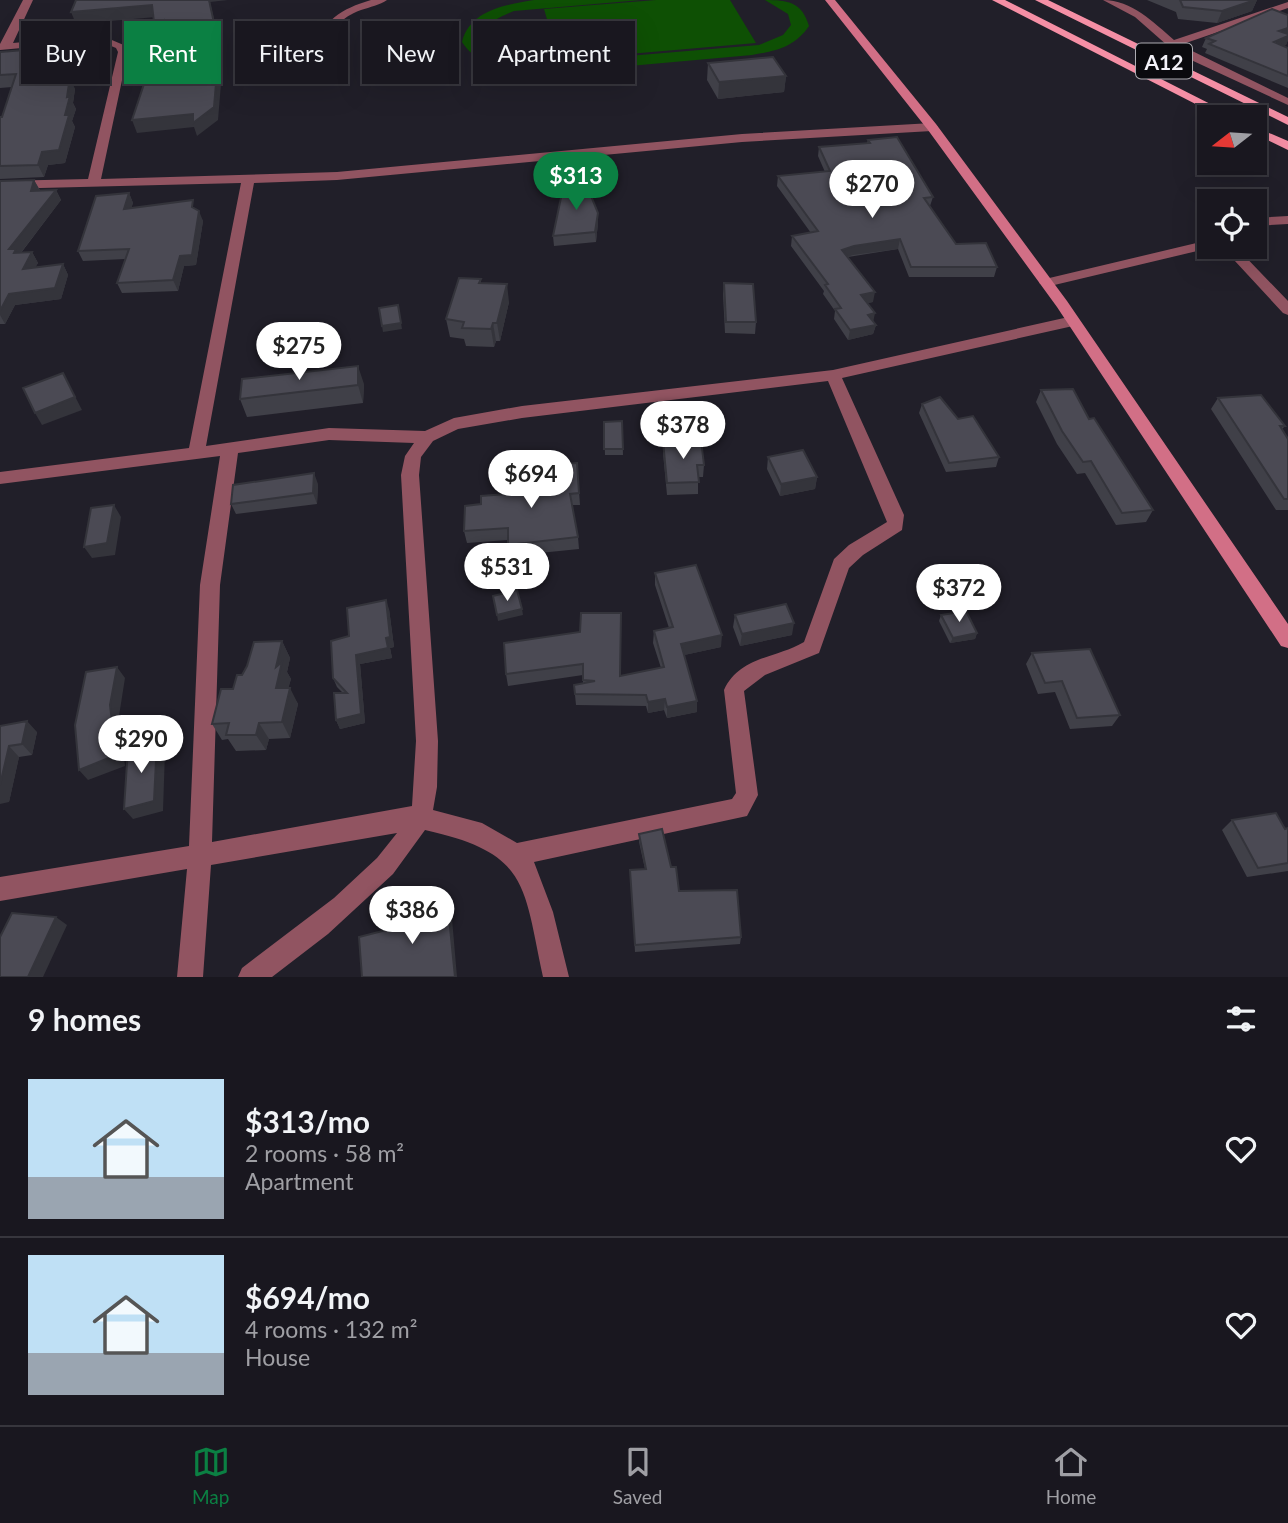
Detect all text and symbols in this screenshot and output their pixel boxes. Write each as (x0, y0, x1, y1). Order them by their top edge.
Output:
chip: Buy (21, 21, 110, 84)
chip: Rent (124, 21, 221, 84)
chip: Filters (235, 21, 348, 84)
chip: New (362, 21, 459, 84)
chip: Apartment (473, 21, 635, 84)
road number: A12 (1136, 43, 1192, 78)
north arrow (1197, 105, 1267, 175)
map controls (1197, 105, 1267, 259)
pin: $313 (535, 152, 617, 212)
pin: $270 (831, 160, 913, 220)
text: $313 (549, 161, 603, 189)
text: $270 (845, 169, 899, 197)
button: locate (1197, 189, 1267, 259)
pin: $275 (258, 322, 340, 382)
text: $275 (272, 331, 326, 359)
pin: $378 (642, 402, 724, 461)
text: $378 (656, 410, 710, 438)
pin: $694 (490, 450, 572, 510)
text: $694 (504, 459, 558, 487)
pin: $531 (466, 544, 548, 603)
text: $531 (480, 552, 534, 580)
pin: $372 (918, 564, 1000, 624)
text: $372 (932, 573, 986, 601)
pin: $290 (100, 716, 182, 775)
text: $290 (114, 724, 168, 752)
pin: $386 (371, 886, 453, 946)
text: $386 (385, 895, 439, 923)
icon: filters (1222, 1000, 1260, 1038)
text: 9 homes (28, 1001, 141, 1037)
text: $313/mo (245, 1103, 370, 1139)
icon: home (84, 1107, 168, 1191)
icon: heart (1222, 1130, 1260, 1168)
text: 2 rooms · 58 m² (245, 1139, 404, 1167)
text: Apartment (245, 1167, 353, 1195)
text: $694/mo (245, 1279, 370, 1315)
icon: home (84, 1283, 168, 1367)
icon: heart (1222, 1306, 1260, 1344)
text: 4 rooms · 132 m² (245, 1315, 417, 1343)
text: House (245, 1343, 310, 1371)
tab: Map (192, 1443, 230, 1508)
tab: Saved (613, 1443, 662, 1508)
tab: Home (1046, 1443, 1096, 1508)

